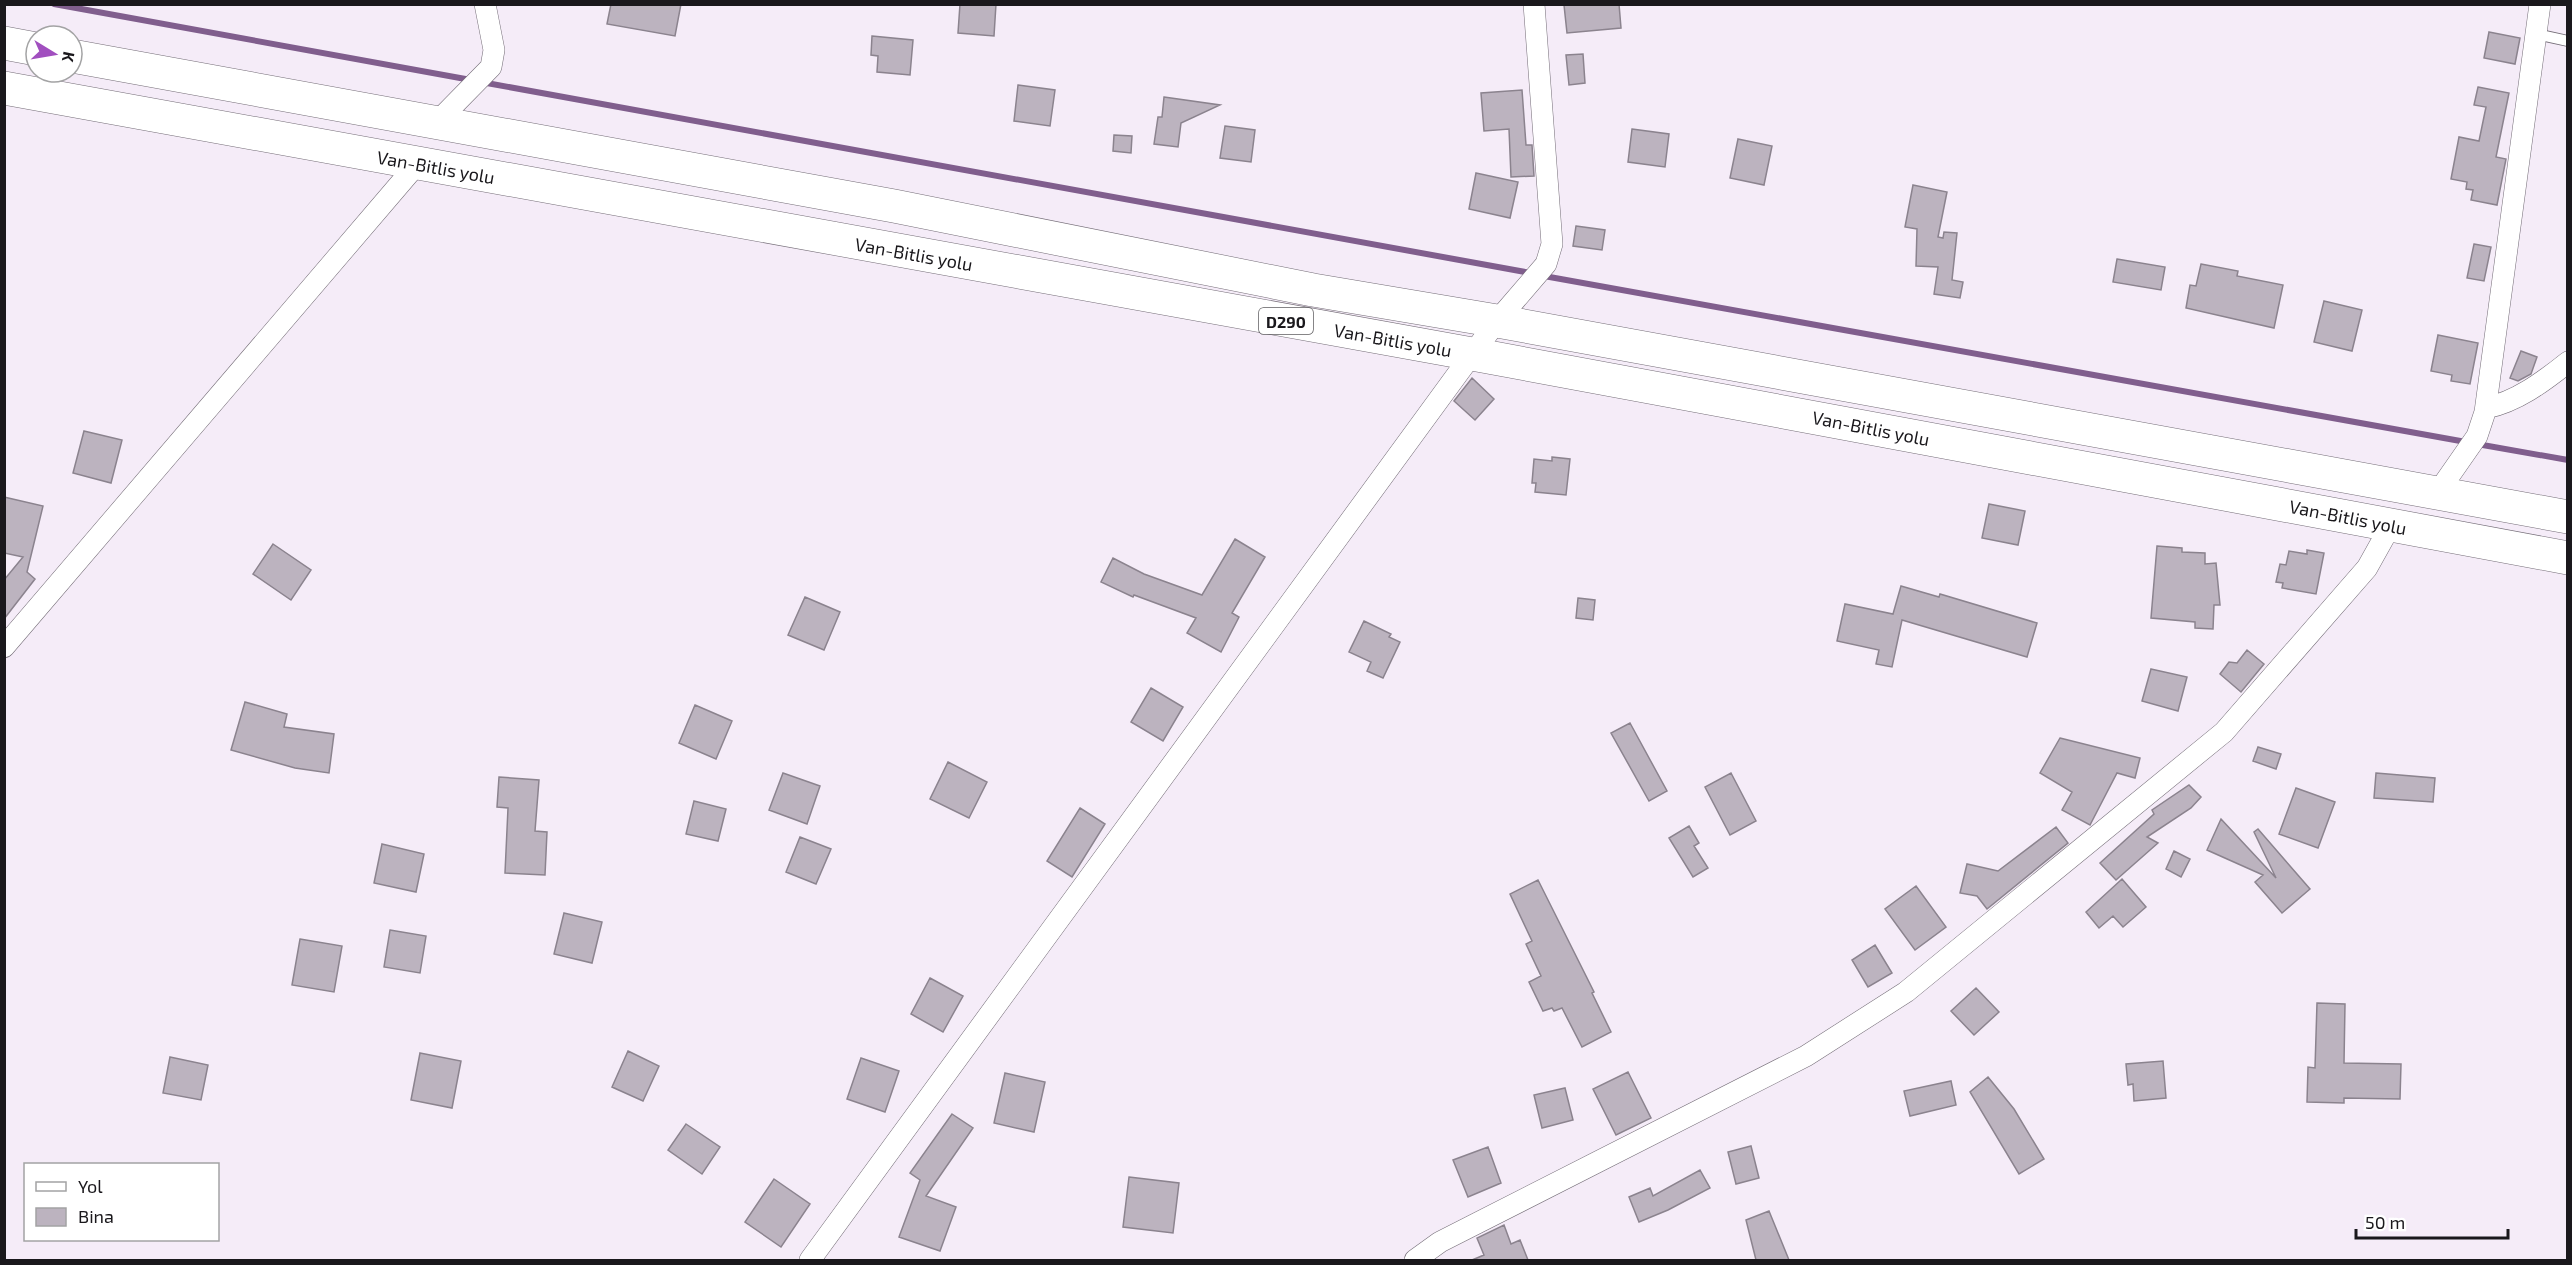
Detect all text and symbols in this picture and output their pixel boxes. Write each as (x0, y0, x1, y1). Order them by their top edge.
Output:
north arrow (24, 24, 84, 84)
text: K (59, 50, 80, 65)
street label: Van-Bitlis yolu (375, 146, 497, 188)
street label: Van-Bitlis yolu (853, 233, 975, 275)
road number: D290 (1259, 308, 1313, 334)
street label: Van-Bitlis yolu (1332, 319, 1454, 361)
street label: Van-Bitlis yolu (1810, 406, 1932, 450)
street label: Van-Bitlis yolu (2287, 495, 2409, 539)
legend (24, 1163, 219, 1241)
text: Yol (78, 1175, 103, 1197)
scale bar (2356, 1202, 2508, 1240)
text: Bina (78, 1205, 114, 1227)
text: 50 m (2365, 1211, 2405, 1233)

